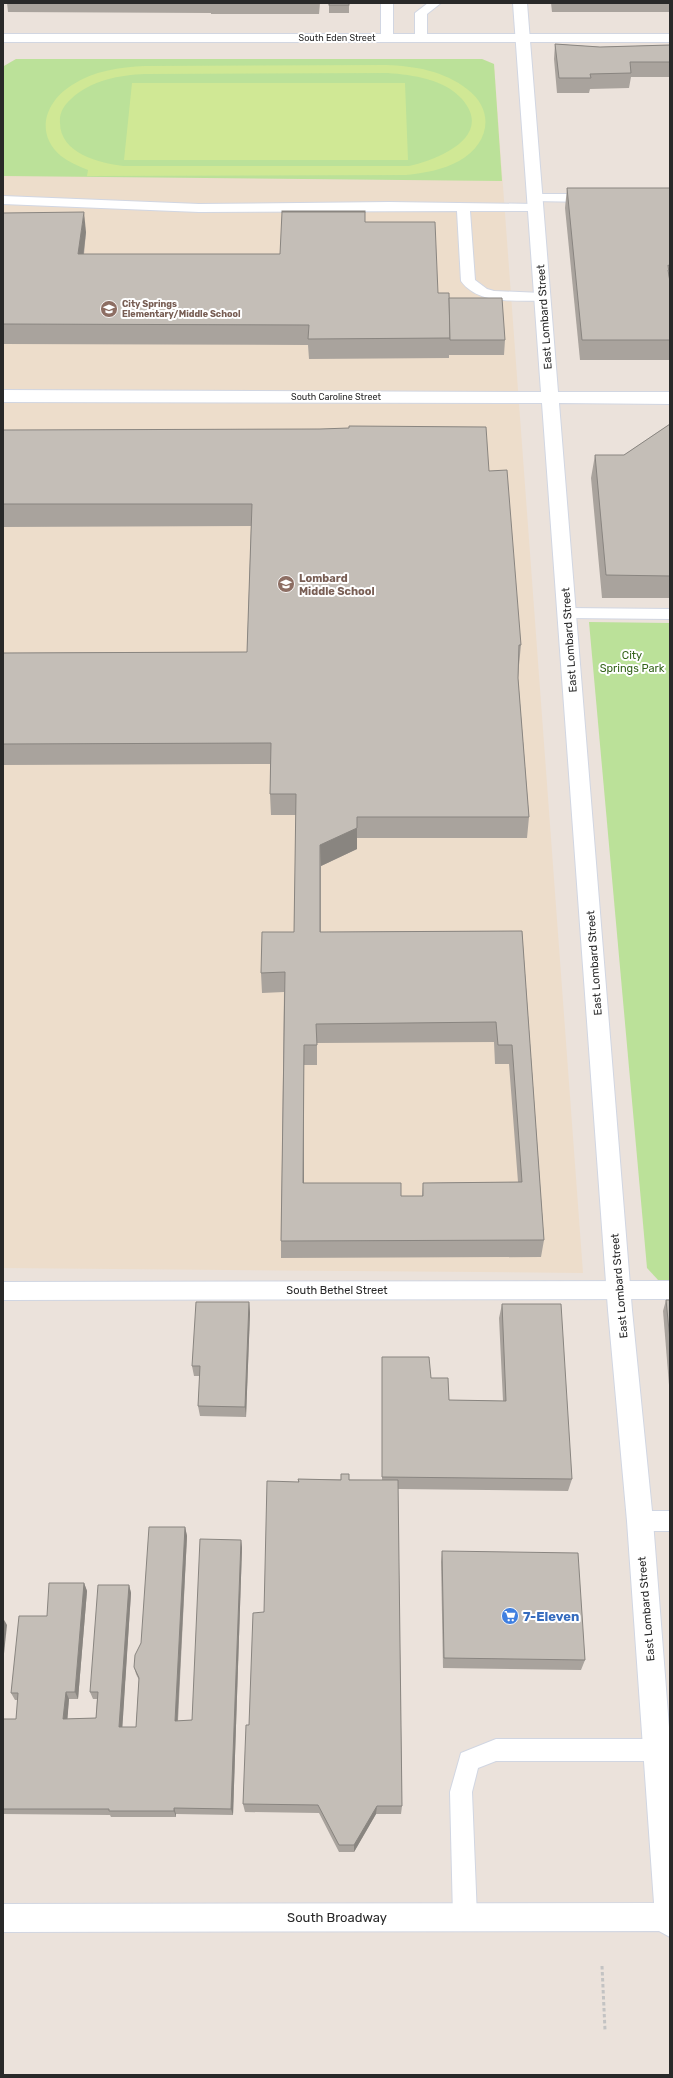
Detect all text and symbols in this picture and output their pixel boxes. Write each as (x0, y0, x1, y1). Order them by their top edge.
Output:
street label: South Eden Street (299, 33, 376, 43)
street label: East Lombard Street (534, 263, 555, 370)
school or university icon: City Springs Elementary/Middle School (99, 299, 119, 319)
place label: City Springs Elementary/Middle School (122, 299, 241, 319)
street label: South Caroline Street (291, 392, 381, 402)
place label: Lombard Middle School (299, 572, 375, 598)
school or university icon: Lombard Middle School (276, 574, 296, 594)
street label: East Lombard Street (559, 586, 580, 693)
park label: City Springs Park (600, 649, 665, 675)
street label: East Lombard Street (584, 909, 605, 1016)
street label: East Lombard Street (608, 1232, 631, 1339)
street label: South Bethel Street (286, 1284, 388, 1297)
street label: East Lombard Street (635, 1555, 658, 1662)
supermarket icon: 7-Eleven (500, 1606, 520, 1626)
place label: 7-Eleven (523, 1609, 579, 1624)
street label: South Broadway (287, 1910, 387, 1925)

